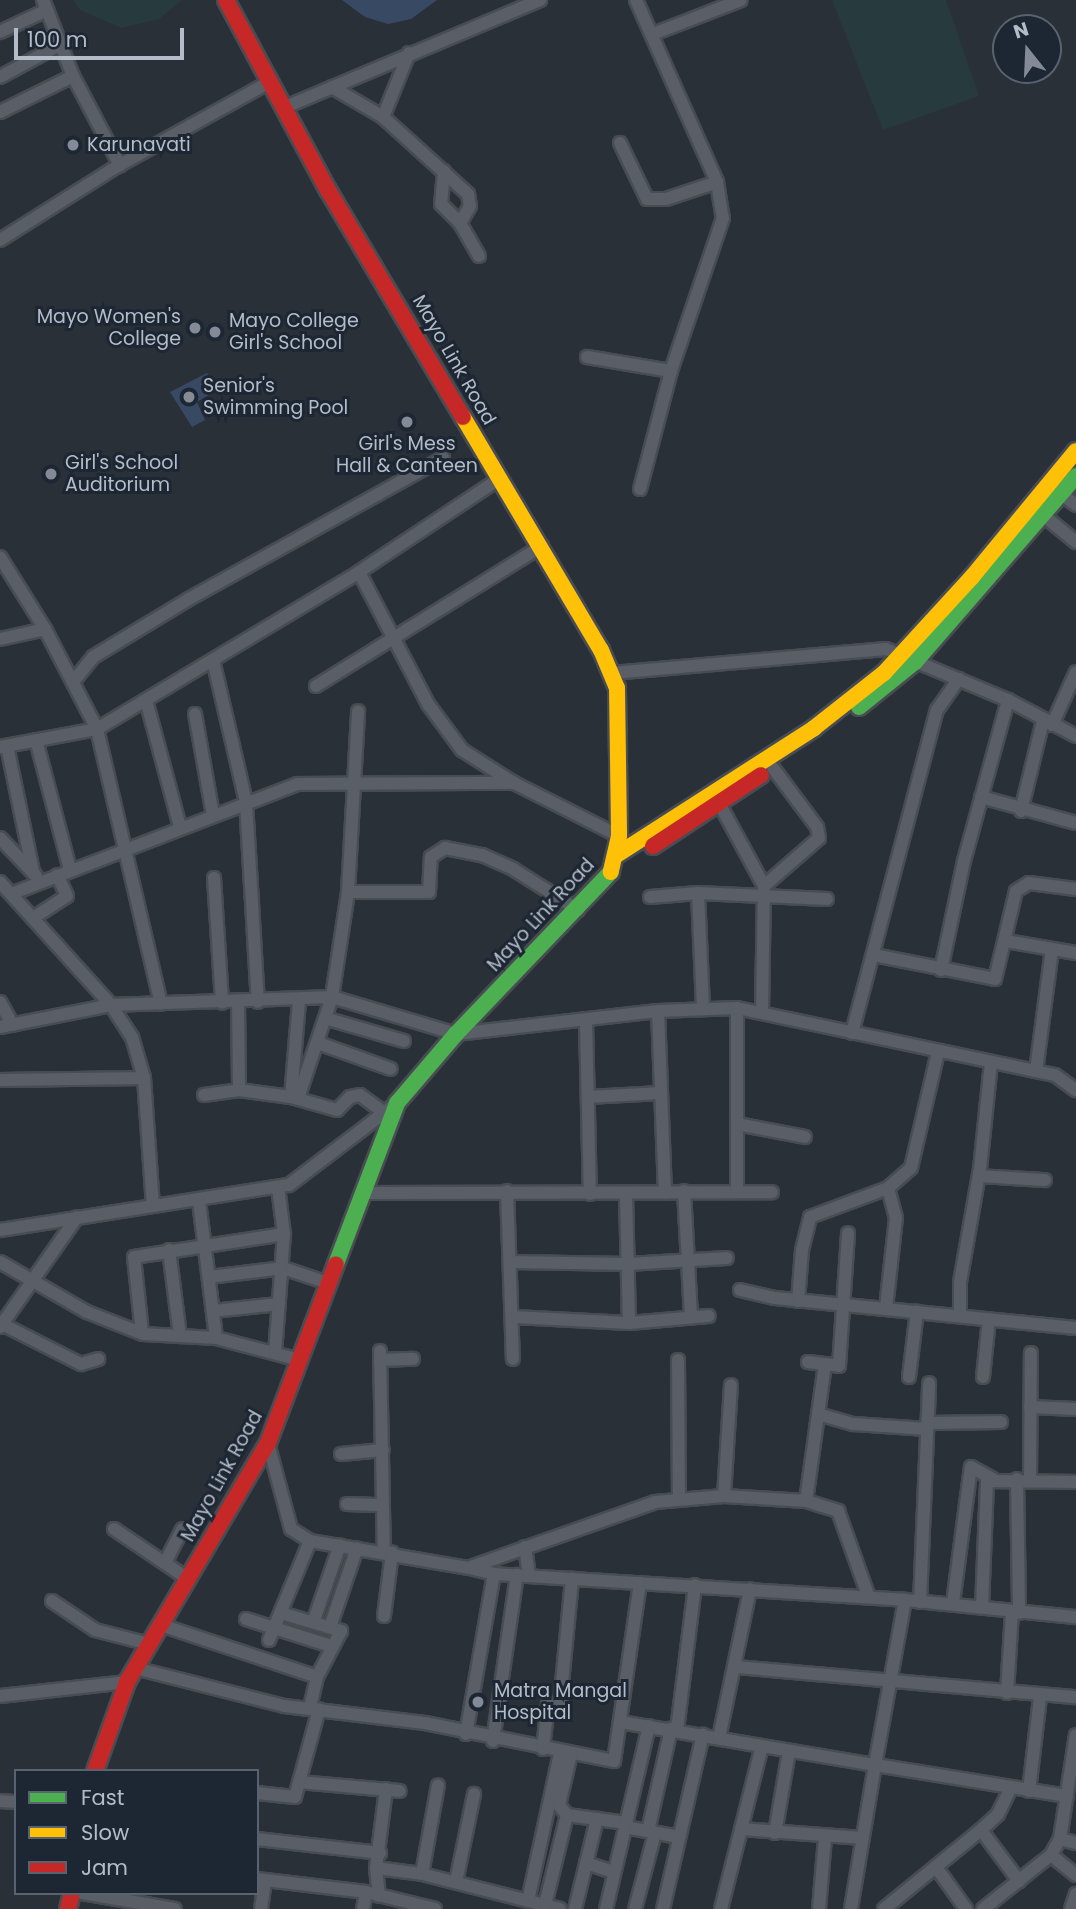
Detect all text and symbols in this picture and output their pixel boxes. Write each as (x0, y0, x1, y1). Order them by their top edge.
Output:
scale bar (18, 14, 187, 58)
north arrow (992, 14, 1062, 84)
text: N (1010, 15, 1032, 46)
text: 100 m (27, 25, 87, 54)
place label: Karunavati (87, 134, 191, 156)
marker: Karunavati (65, 137, 81, 153)
street label: Mayo Link Road (408, 291, 500, 429)
place label: Mayo Women's College (37, 306, 181, 350)
place label: Mayo College Girl's School (229, 310, 359, 354)
marker: Mayo Women's College (187, 320, 203, 336)
marker: Mayo College Girl's School (207, 324, 223, 340)
place label: Senior's Swimming Pool (203, 375, 348, 419)
marker: Senior's Swimming Pool (181, 389, 197, 405)
marker: Girl's Mess Hall & Canteen (399, 414, 415, 430)
place label: Girl's Mess Hall & Canteen (336, 433, 478, 477)
place label: Girl's School Auditorium (65, 452, 178, 496)
marker: Girl's School Auditorium (43, 466, 59, 482)
street label: Mayo Link Road (483, 854, 599, 976)
street label: Mayo Link Road (177, 1406, 267, 1546)
place label: Matra Mangal Hospital (494, 1680, 627, 1724)
marker: Matra Mangal Hospital (468, 1692, 488, 1712)
legend (14, 1769, 259, 1895)
text: Fast (81, 1783, 124, 1812)
text: Slow (81, 1818, 129, 1847)
text: Jam (81, 1853, 128, 1882)

